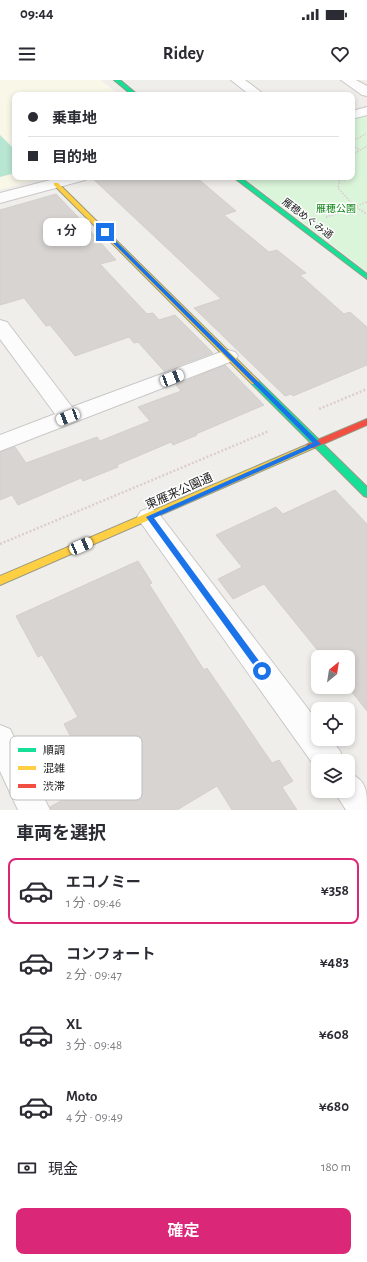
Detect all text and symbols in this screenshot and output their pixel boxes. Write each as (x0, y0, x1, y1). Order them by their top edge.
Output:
text: 09:44 (20, 6, 54, 21)
icon: menu (16, 43, 38, 65)
icon: heart (329, 43, 351, 65)
text: Ridey (163, 45, 204, 63)
text: 乗車地 (52, 111, 97, 126)
text: 目的地 (52, 150, 97, 165)
street label: 雁穂めぐみ通 (280, 196, 335, 241)
park label: 雁穂公園 (316, 203, 356, 214)
callout: 1 分 (43, 218, 91, 246)
route end (96, 223, 114, 241)
text: 1 分 (57, 225, 77, 238)
car (159, 368, 185, 388)
car (55, 407, 81, 427)
street label: 東雁来公園通 (143, 470, 214, 511)
car (68, 536, 94, 556)
north arrow (311, 650, 355, 694)
map controls (311, 650, 355, 798)
route start (253, 662, 271, 680)
button: locate (311, 702, 355, 746)
legend (10, 736, 142, 800)
text: 順調 (43, 745, 65, 756)
button: layers (311, 754, 355, 798)
text: 混雑 (43, 762, 65, 774)
text: 渋滞 (43, 781, 65, 792)
text: 車両を選択 (16, 825, 106, 843)
icon: car (18, 873, 54, 909)
text: エコノミー (66, 875, 141, 890)
text: ¥358 (321, 883, 349, 898)
text: 1 分 · 09:46 (66, 897, 121, 910)
icon: car (18, 945, 54, 981)
text: コンフォート (66, 947, 156, 962)
text: ¥483 (320, 955, 349, 970)
text: 2 分 · 09:47 (66, 969, 122, 982)
icon: car (18, 1017, 54, 1053)
text: XL (66, 1017, 82, 1032)
text: ¥608 (319, 1027, 349, 1042)
text: 3 分 · 09:48 (66, 1039, 122, 1052)
icon: car (18, 1089, 54, 1125)
text: Moto (66, 1089, 98, 1104)
text: ¥680 (319, 1099, 349, 1114)
text: 4 分 · 09:49 (66, 1111, 123, 1124)
icon: cash (16, 1157, 38, 1179)
text: 180 m (321, 1161, 351, 1174)
text: 現金 (48, 1162, 78, 1177)
button: 確定 (16, 1208, 351, 1254)

